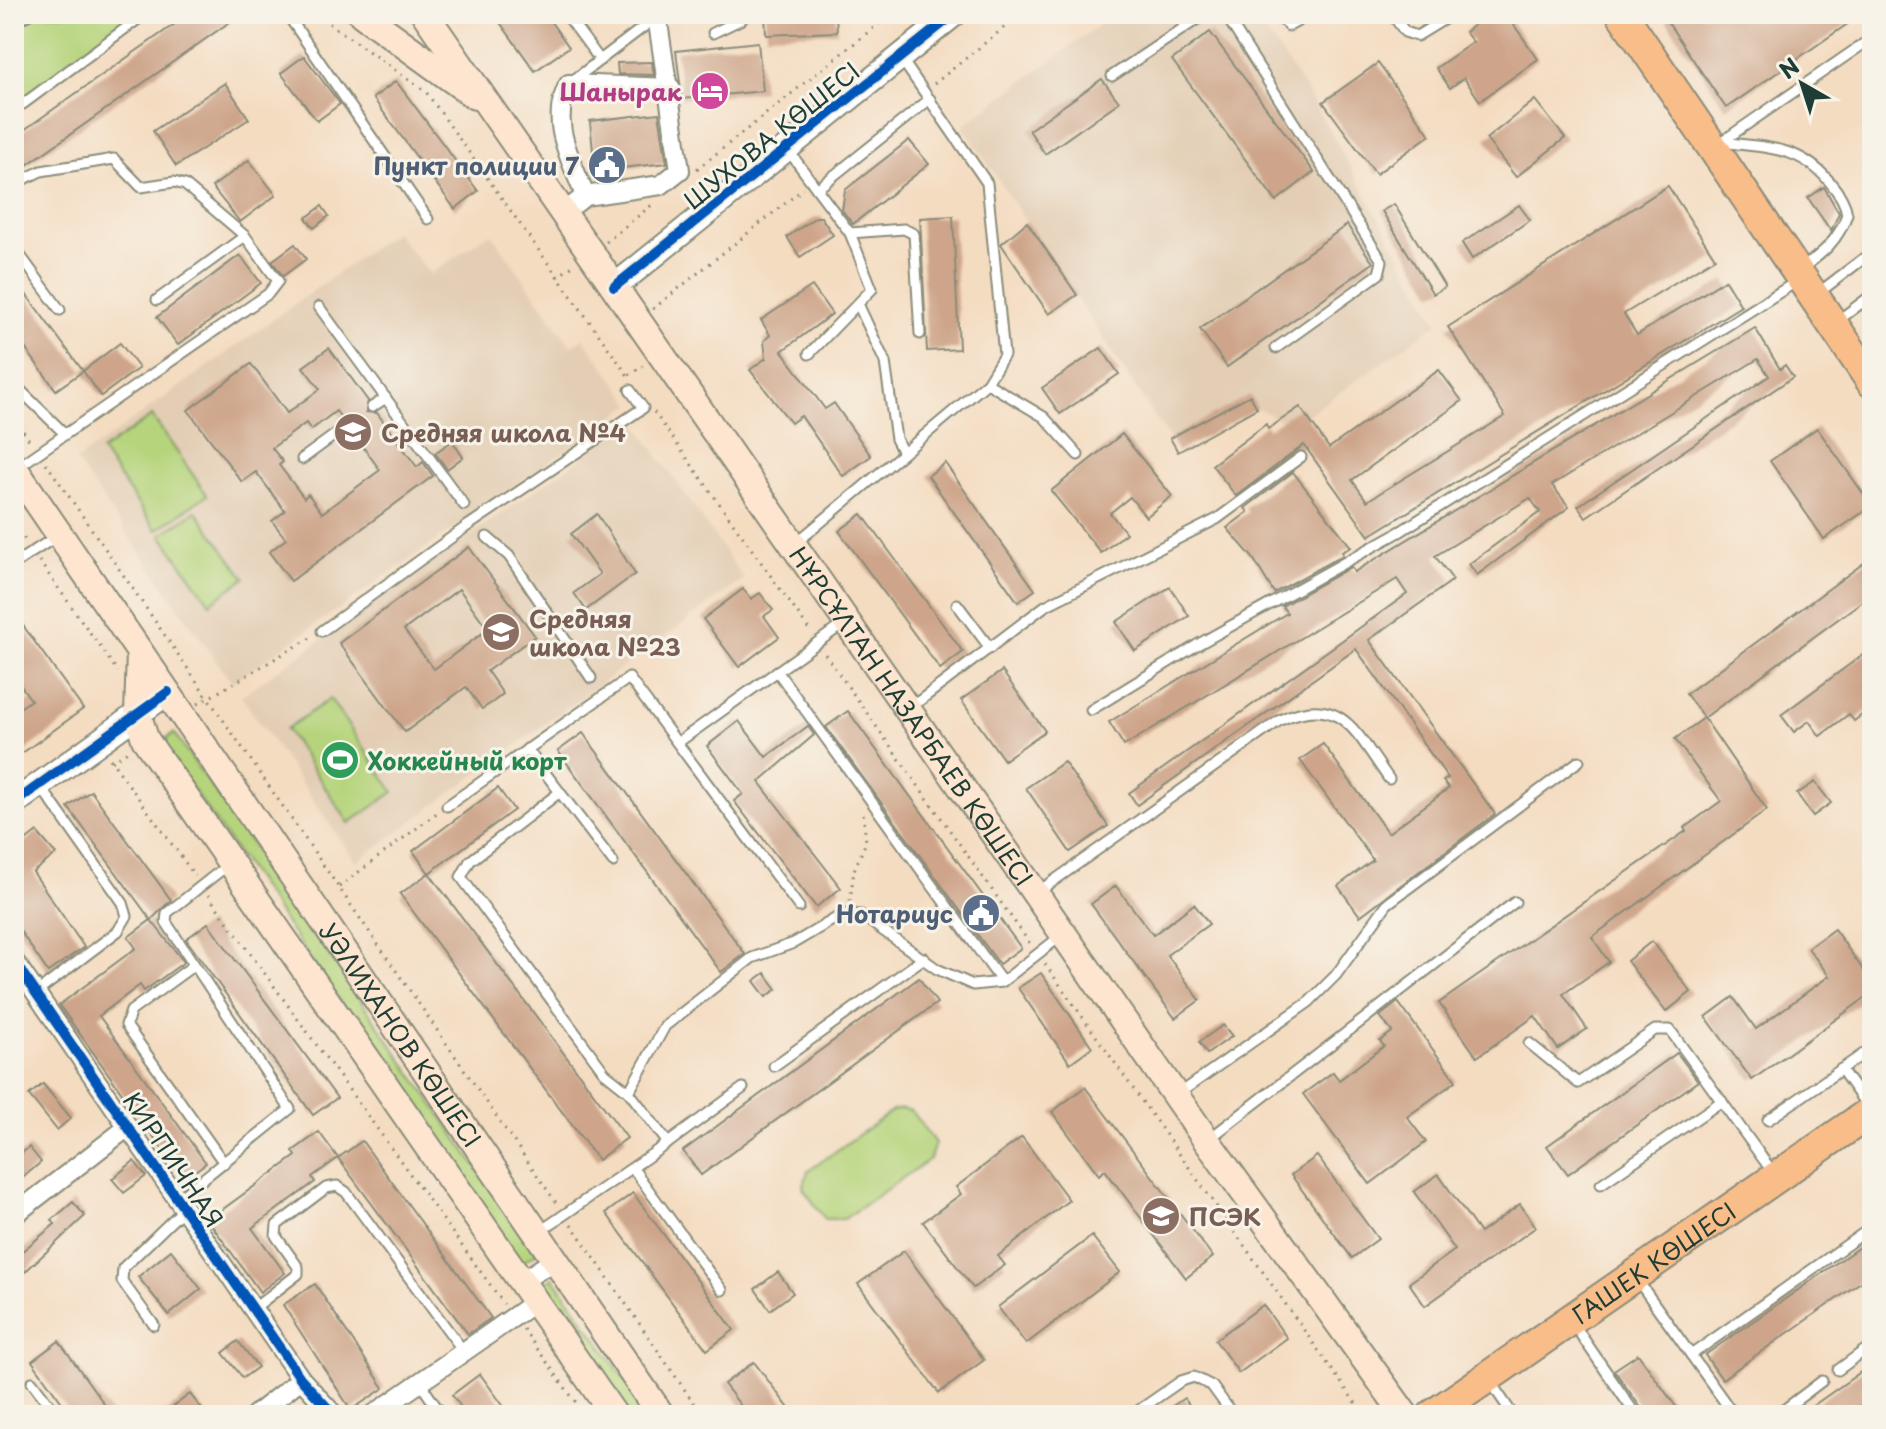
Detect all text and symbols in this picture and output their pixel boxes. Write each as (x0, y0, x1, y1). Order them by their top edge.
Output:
north arrow (1762, 44, 1842, 124)
text: N (1771, 49, 1806, 86)
street label: ШУХОВА КӨШЕСІ (675, 53, 867, 217)
hotel icon: Шанырак (689, 70, 731, 112)
place label: Шанырак (559, 73, 683, 109)
public building icon: Пункт полиции 7 (586, 144, 628, 186)
place label: Пункт полиции 7 (374, 147, 579, 183)
school or university icon: Средняя школа №4 (332, 411, 374, 453)
place label: Средняя школа №4 (381, 414, 626, 450)
street label: НҰРСҰЛТАН НАЗАРБАЕВ КӨШЕСІ (781, 539, 1042, 893)
place label: Средняя школа №23 (529, 600, 681, 664)
school or university icon: Средняя школа №23 (480, 611, 522, 653)
sports icon: Хоккейный корт (319, 739, 361, 781)
place label: Хоккейный корт (368, 742, 567, 778)
public building icon: Нотариус (960, 892, 1002, 934)
place label: Нотариус (836, 895, 953, 931)
street label: УӘЛИХАНОВ КӨШЕСІ (312, 915, 490, 1154)
street label: КИРПИЧНАЯ (115, 1084, 233, 1234)
street label: ГАШЕК КӨШЕСІ (1564, 1193, 1742, 1332)
school or university icon: ПСЭК (1140, 1195, 1182, 1237)
place label: ПСЭК (1189, 1198, 1261, 1234)

